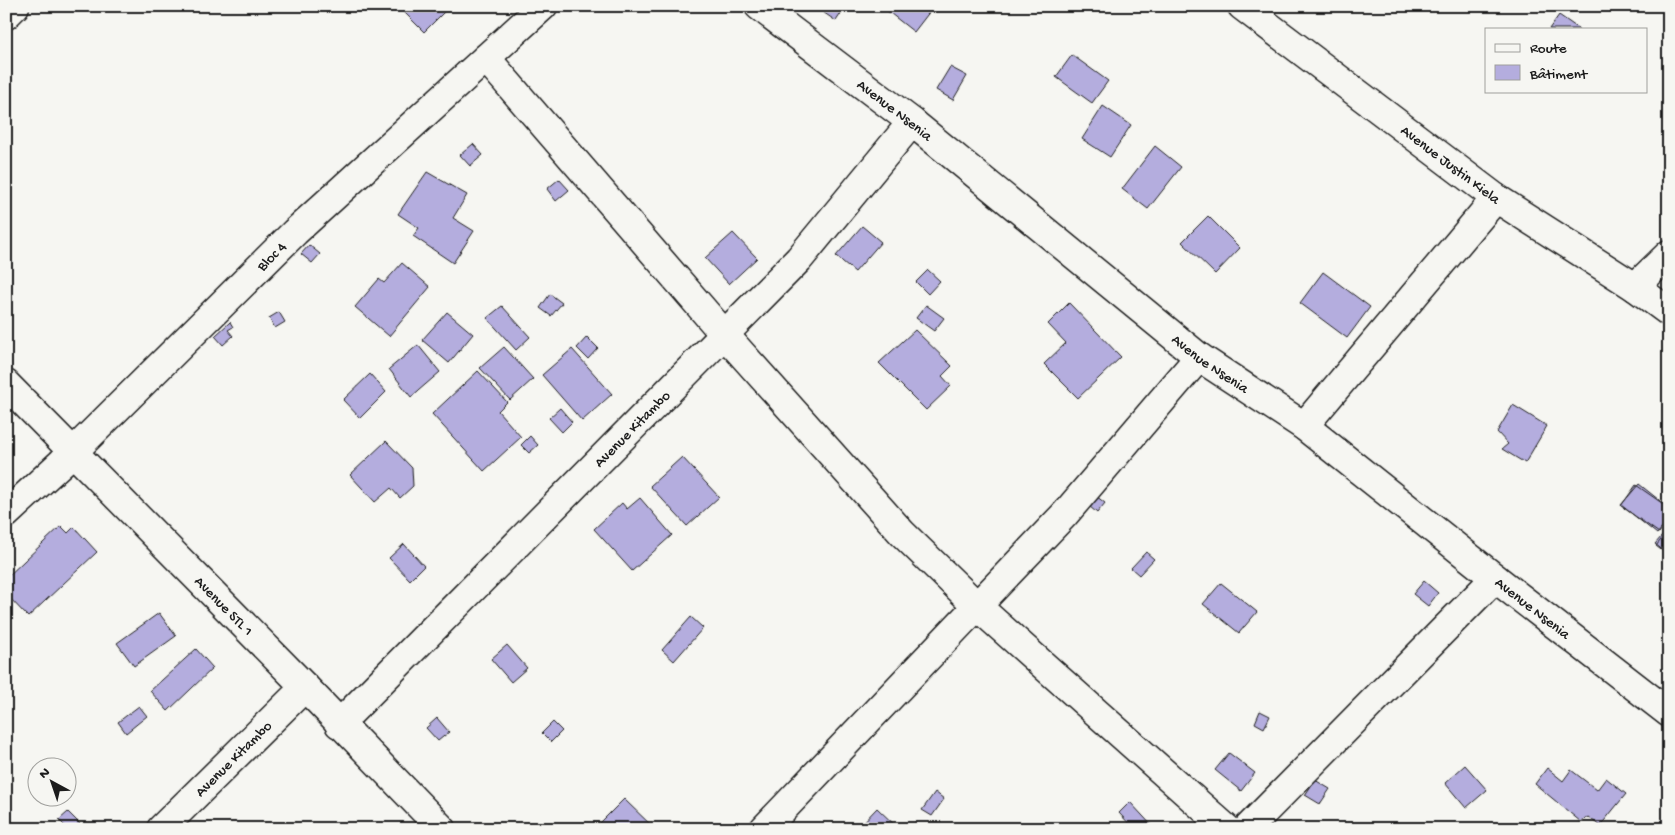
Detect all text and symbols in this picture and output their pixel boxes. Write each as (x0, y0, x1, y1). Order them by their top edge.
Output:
legend (1485, 28, 1648, 92)
text: Route (1530, 40, 1567, 58)
text: Bâtiment (1529, 66, 1589, 84)
street label: Avenue Nsenia (853, 76, 936, 146)
street label: Avenue Justin Kiela (1396, 122, 1504, 209)
street label: Bloc 4 (253, 239, 291, 276)
street label: Avenue Nsenia (1167, 331, 1252, 399)
street label: Avenue Kitambo (591, 387, 675, 472)
street label: Avenue STL 1 (190, 573, 256, 640)
street label: Avenue Nsenia (1491, 574, 1574, 644)
street label: Avenue Kitambo (192, 717, 277, 801)
north arrow (28, 758, 78, 808)
text: N (36, 765, 54, 783)

